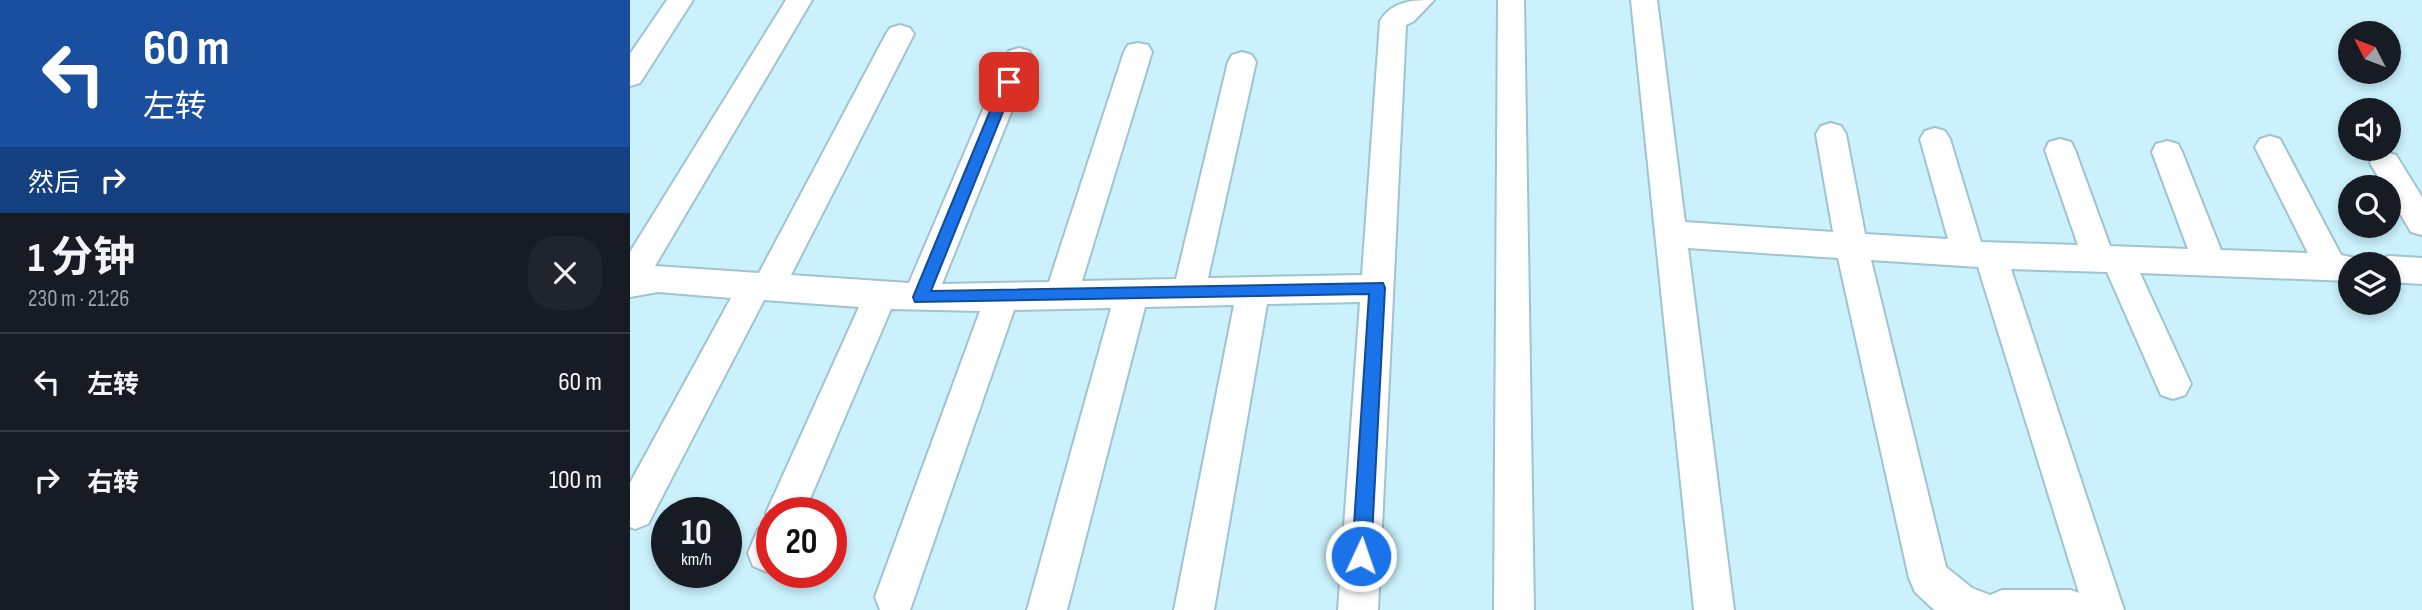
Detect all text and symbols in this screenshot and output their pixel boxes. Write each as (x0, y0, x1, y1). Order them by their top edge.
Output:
text: 60 m (143, 20, 230, 79)
north arrow (2338, 21, 2401, 84)
map controls (2338, 21, 2401, 315)
icon: left (28, 28, 119, 119)
pin (979, 52, 1039, 112)
icon: arrive (990, 63, 1028, 101)
text: 左转 (143, 88, 207, 127)
button: sound (2338, 98, 2401, 161)
icon: right (94, 161, 132, 199)
text: 然后 (28, 168, 80, 199)
button: search (2338, 175, 2401, 238)
text: 1 分钟 (28, 233, 135, 284)
button: close (528, 236, 602, 310)
button: layers (2338, 252, 2401, 315)
text: 230 m · 21:26 (28, 285, 129, 313)
icon: left (28, 363, 66, 401)
text: 60 m (558, 367, 602, 398)
text: 左转 (87, 370, 139, 401)
icon: right (28, 461, 66, 499)
text: 100 m (549, 465, 602, 496)
text: 右转 (87, 468, 139, 499)
speed limit sign: 20 (756, 497, 847, 588)
text: 10 (681, 512, 712, 555)
position arrow (1324, 519, 1398, 593)
text: km/h (681, 549, 712, 570)

